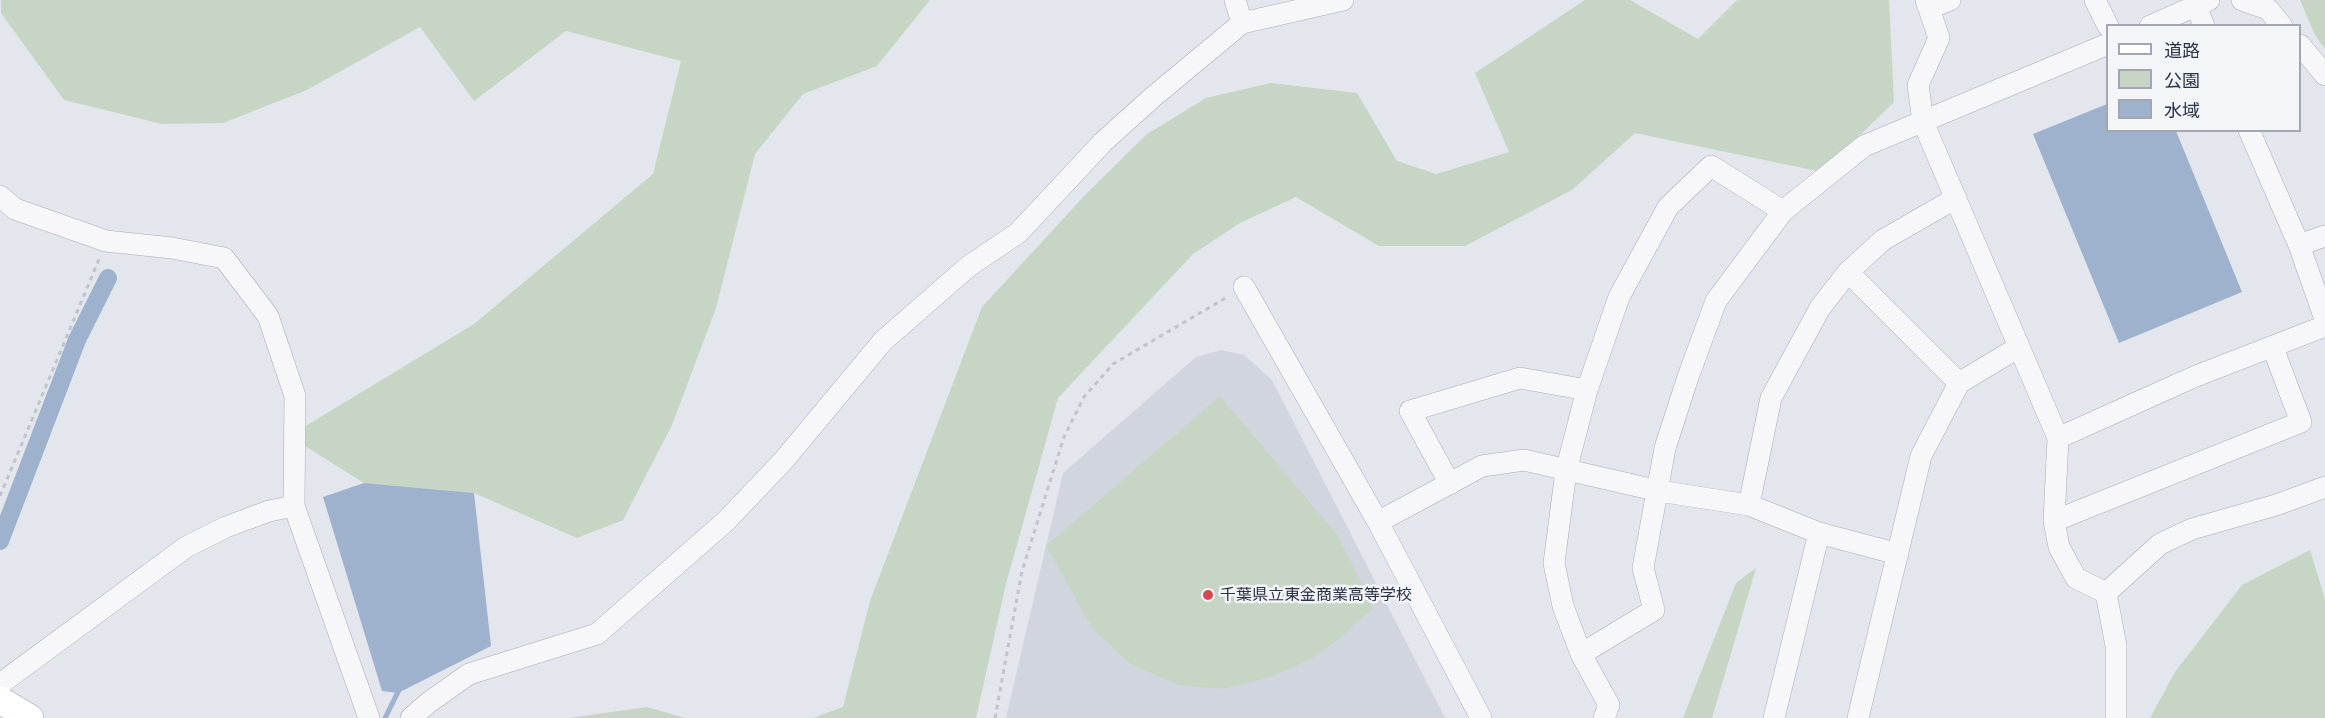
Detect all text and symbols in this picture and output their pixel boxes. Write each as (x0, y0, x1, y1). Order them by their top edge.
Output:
legend (2106, 24, 2301, 132)
text: 道路 (2164, 40, 2200, 61)
text: 公園 (2164, 70, 2200, 91)
text: 水域 (2164, 100, 2200, 121)
place label: 千葉県立東金商業高等学校 (1220, 585, 1412, 605)
marker: 千葉県立東金商業高等学校 (1201, 588, 1215, 602)

